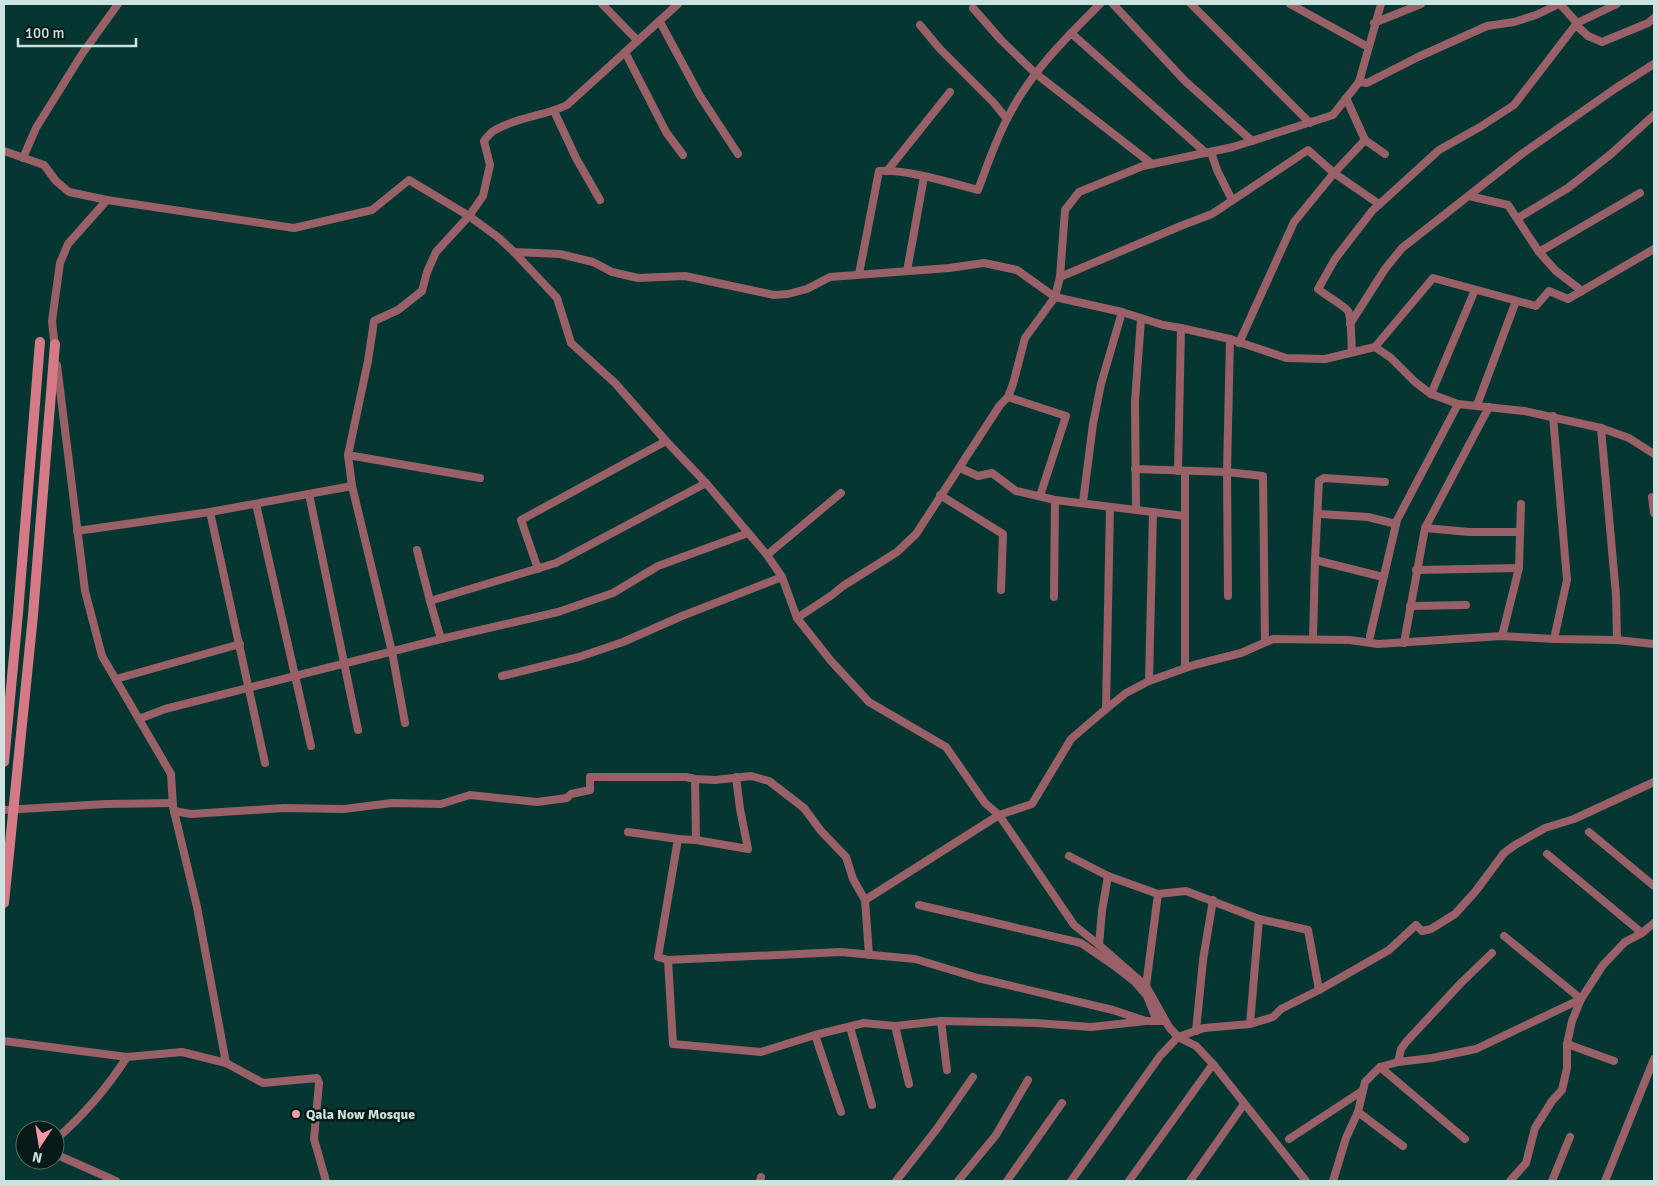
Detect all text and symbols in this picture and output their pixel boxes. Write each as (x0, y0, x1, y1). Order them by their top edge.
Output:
scale bar (18, 15, 135, 47)
text: 100 m (25, 24, 65, 42)
place label: Qala Now Mosque (306, 1106, 415, 1123)
marker: Qala Now Mosque (290, 1108, 302, 1120)
north arrow (15, 1120, 65, 1170)
text: N (31, 1148, 44, 1167)

